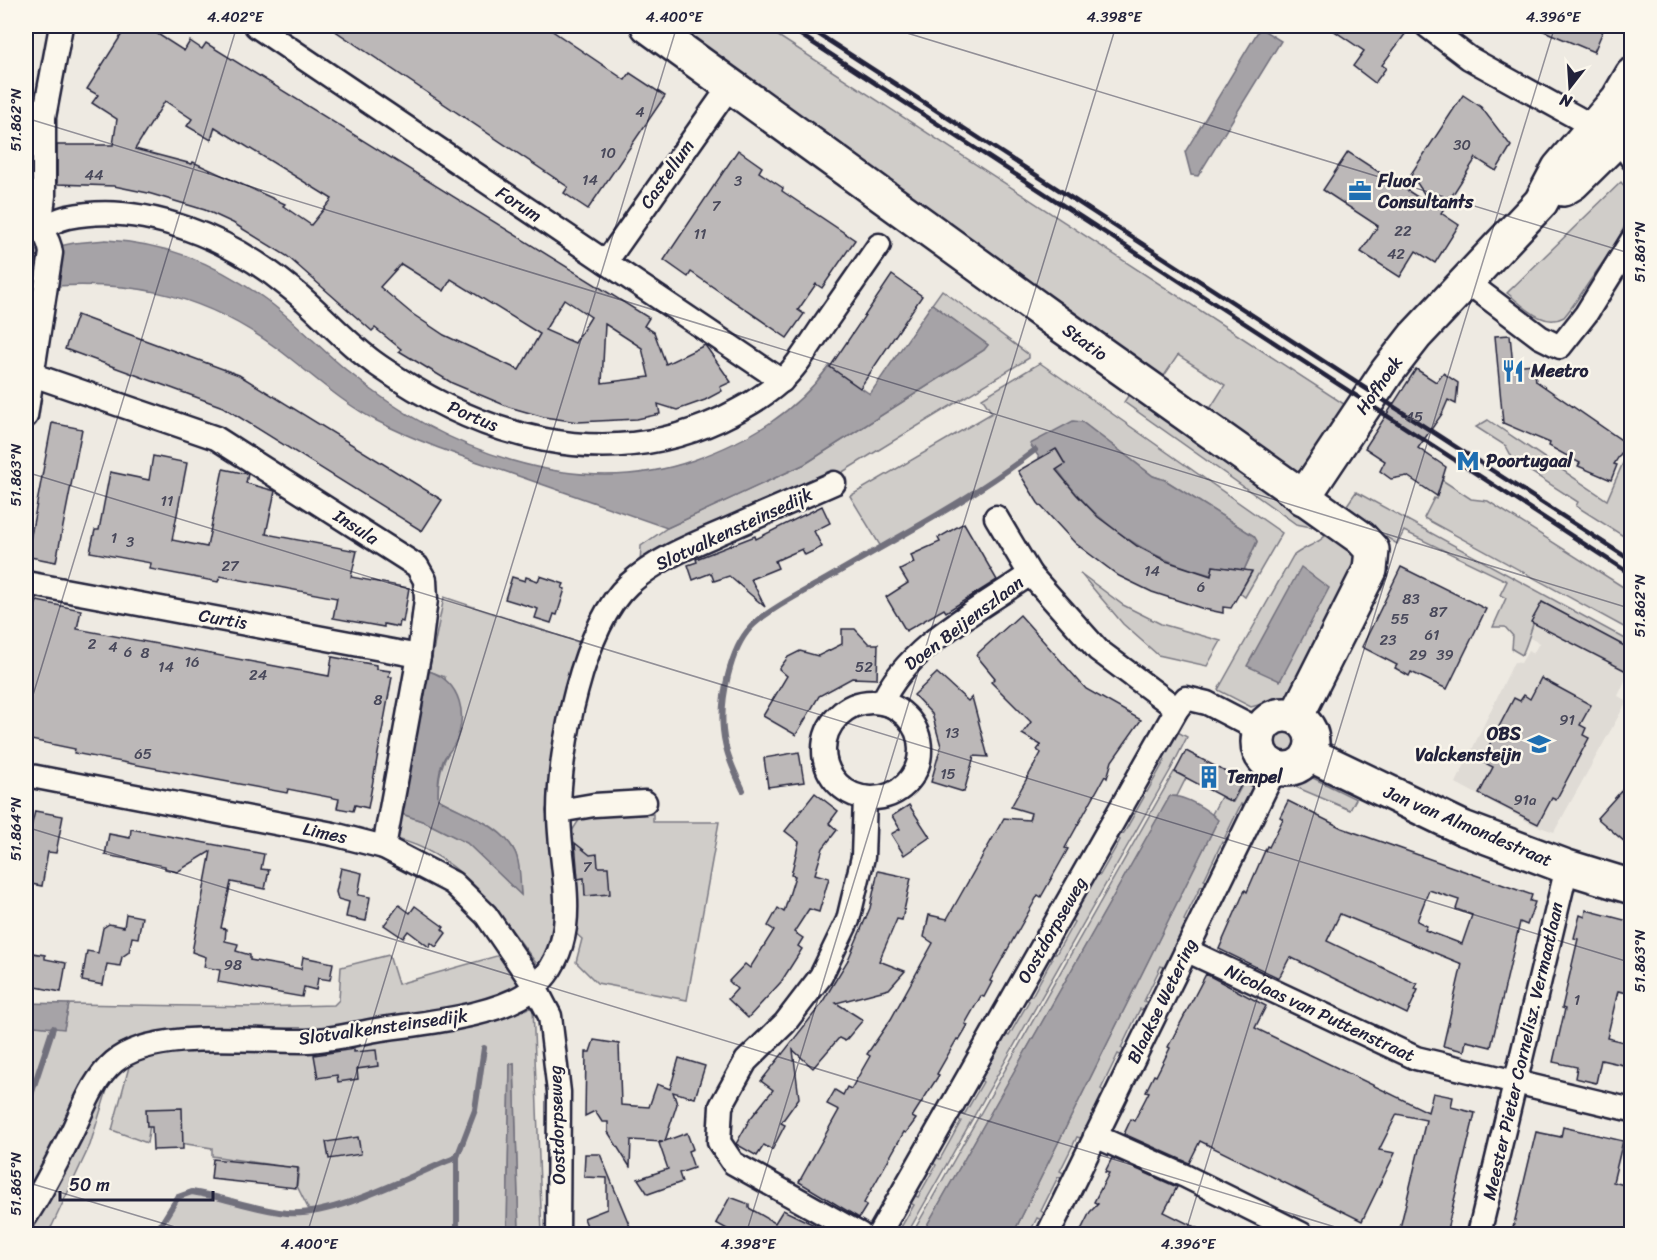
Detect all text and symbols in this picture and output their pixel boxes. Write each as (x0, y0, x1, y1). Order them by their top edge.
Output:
text: 4.402°E (207, 4, 265, 30)
text: 4.400°E (646, 4, 704, 30)
text: 4.398°E (1086, 4, 1143, 30)
text: 4.396°E (1526, 4, 1582, 30)
north arrow (1540, 57, 1600, 117)
text: N (1555, 85, 1576, 117)
text: 51.862°N (3, 88, 29, 152)
house number: 4 (635, 99, 645, 125)
street label: Castellum (631, 132, 703, 216)
house number: 30 (1453, 132, 1471, 158)
house number: 10 (600, 140, 616, 166)
house number: 44 (85, 162, 103, 188)
place label: Fluor Consultants (1377, 165, 1474, 218)
house number: 14 (582, 167, 598, 193)
house number: 3 (734, 168, 742, 194)
street label: Forum (489, 177, 549, 231)
office icon: Fluor Consultants (1347, 178, 1373, 204)
house number: 7 (712, 193, 722, 219)
house number: 22 (1394, 218, 1412, 244)
house number: 11 (694, 221, 706, 247)
text: 51.861°N (1627, 221, 1653, 282)
house number: 42 (1387, 241, 1405, 267)
street label: Statio (1055, 314, 1115, 370)
street label: Hofhoek (1347, 349, 1411, 421)
place label: Meetro (1530, 355, 1588, 387)
restaurant icon: Meetro (1500, 358, 1526, 384)
street label: Portus (443, 391, 504, 441)
house number: 45 (1405, 404, 1423, 430)
text: 51.863°N (3, 443, 29, 506)
place label: Poortugaal (1486, 445, 1573, 477)
metro station icon: Poortugaal (1455, 448, 1481, 474)
street label: Slotvalkensteinsedijk (650, 478, 818, 579)
house number: 11 (161, 488, 173, 514)
street label: Insula (326, 500, 386, 554)
house number: 1 (111, 525, 117, 551)
house number: 3 (126, 529, 134, 555)
house number: 27 (221, 553, 240, 579)
house number: 14 (1144, 558, 1160, 584)
street label: Doen Beijenszlaan (897, 567, 1031, 679)
house number: 6 (1197, 574, 1205, 600)
text: 51.862°N (1627, 574, 1653, 638)
house number: 83 (1402, 586, 1420, 612)
street label: Curtis (196, 599, 250, 639)
house number: 87 (1429, 599, 1448, 625)
house number: 55 (1391, 606, 1409, 632)
house number: 61 (1425, 622, 1439, 648)
house number: 23 (1380, 627, 1396, 653)
house number: 2 (88, 631, 97, 657)
house number: 4 (108, 634, 118, 660)
house number: 6 (124, 639, 132, 665)
house number: 8 (140, 640, 150, 666)
house number: 29 (1409, 642, 1427, 668)
house number: 39 (1436, 642, 1454, 668)
house number: 16 (185, 649, 199, 675)
house number: 14 (158, 654, 174, 680)
house number: 52 (855, 654, 873, 680)
house number: 24 (249, 662, 267, 688)
house number: 8 (373, 687, 383, 713)
house number: 91 (1559, 707, 1575, 733)
place label: OBS Valckensteijn (1415, 718, 1522, 771)
house number: 13 (945, 720, 959, 746)
school or university icon: OBS Valckensteijn (1526, 731, 1552, 757)
house number: 65 (134, 741, 152, 767)
house number: 15 (940, 761, 956, 787)
place label: Tempel (1227, 761, 1283, 793)
building icon: Tempel (1196, 764, 1222, 790)
street label: Jan van Almondestraat (1378, 776, 1558, 876)
house number: 91a (1513, 787, 1537, 813)
text: 51.864°N (3, 796, 29, 861)
street label: Limes (300, 813, 351, 853)
house number: 7 (583, 854, 593, 880)
street label: Oostdorpseweg (1008, 870, 1096, 990)
street label: Meester Pieter Cornelisz. Vermaatlaan (1473, 898, 1573, 1203)
text: 51.863°N (1627, 929, 1653, 992)
street label: Blaakse Wetering (1118, 933, 1206, 1069)
house number: 98 (224, 952, 242, 978)
street label: Nicolaas van Puttenstraat (1220, 955, 1420, 1071)
house number: 1 (1574, 987, 1580, 1013)
street label: Slotvalkensteinsedijk (296, 999, 470, 1055)
street label: Oostdorpseweg (539, 1065, 575, 1185)
text: 51.865°N (3, 1152, 29, 1216)
scale bar (60, 1164, 213, 1202)
text: 50 m (69, 1169, 110, 1201)
text: 4.400°E (281, 1231, 339, 1257)
text: 4.398°E (720, 1231, 777, 1257)
text: 4.396°E (1161, 1231, 1217, 1257)

